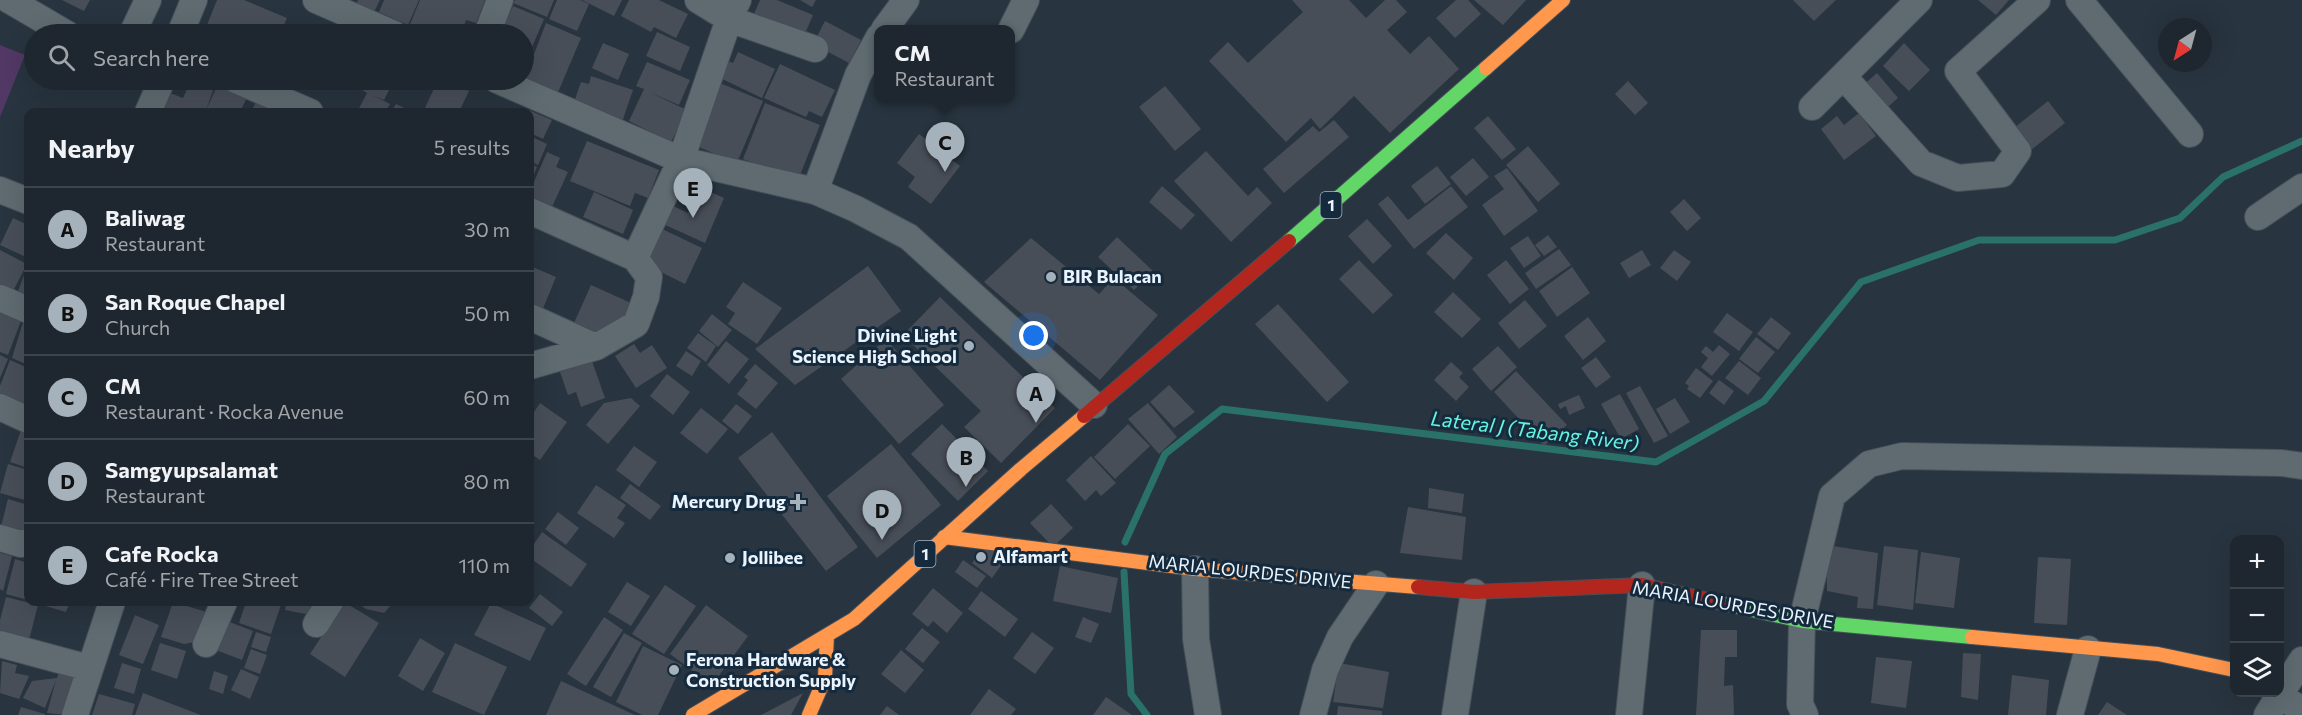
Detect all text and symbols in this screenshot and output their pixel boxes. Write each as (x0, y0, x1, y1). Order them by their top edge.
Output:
north arrow (2158, 18, 2212, 72)
search box (24, 24, 534, 90)
popup (874, 25, 1015, 103)
text: CM (894, 39, 931, 66)
icon: search (45, 41, 78, 74)
text: Search here (93, 44, 209, 71)
text: Restaurant (894, 66, 995, 90)
pin: C (926, 122, 964, 172)
text: Nearby (48, 132, 135, 163)
text: 5 results (434, 135, 510, 159)
pin: E (674, 168, 712, 218)
road number: 1 (1320, 192, 1342, 218)
text: Baliwag (105, 204, 185, 231)
text: A (60, 217, 75, 241)
text: 30 m (464, 217, 510, 241)
text: Restaurant (105, 231, 205, 255)
place label: BIR Bulacan (1063, 265, 1162, 287)
marker: BIR Bulacan (1044, 270, 1058, 284)
text: San Roque Chapel (105, 288, 286, 315)
text: B (61, 301, 74, 325)
text: 50 m (464, 301, 510, 325)
text: Church (105, 315, 170, 339)
your location (1019, 321, 1048, 350)
place label: Divine Light Science High School (792, 324, 957, 367)
marker: Divine Light Science High School (962, 339, 976, 353)
text: CM (105, 372, 141, 399)
pin: A (1016, 374, 1056, 423)
text: C (61, 385, 74, 409)
text: 60 m (464, 385, 510, 409)
text: Restaurant · Rocka Avenue (105, 399, 344, 423)
water label: Lateral J (Tabang River) (1430, 405, 1641, 455)
pin: B (946, 438, 986, 487)
text: Samgyupsalamat (105, 456, 278, 483)
text: D (60, 469, 75, 493)
text: 80 m (464, 469, 510, 493)
text: Restaurant (105, 483, 205, 507)
place label: Mercury Drug (672, 490, 786, 512)
pin: D (862, 490, 902, 540)
marker: Mercury Drug (791, 495, 805, 509)
map controls (2230, 535, 2284, 697)
button: + (2230, 535, 2284, 589)
text: Cafe Rocka (105, 540, 218, 567)
road number: 1 (914, 541, 936, 567)
place label: Alfamart (993, 545, 1068, 567)
place label: Jollibee (742, 546, 803, 568)
street label: MARIA LOURDES DRIVE (1148, 549, 1353, 593)
marker: Alfamart (974, 550, 988, 564)
marker: Jollibee (723, 551, 737, 565)
text: E (62, 553, 73, 577)
text: 110 m (459, 553, 510, 577)
text: Café · Fire Tree Street (105, 567, 298, 591)
street label: MARIA LOURDES DRIVE (1631, 575, 1835, 633)
button: − (2230, 589, 2284, 643)
button: layers (2230, 643, 2284, 697)
place label: Ferona Hardware & Construction Supply (686, 648, 856, 691)
marker: Ferona Hardware & Construction Supply (667, 663, 681, 677)

